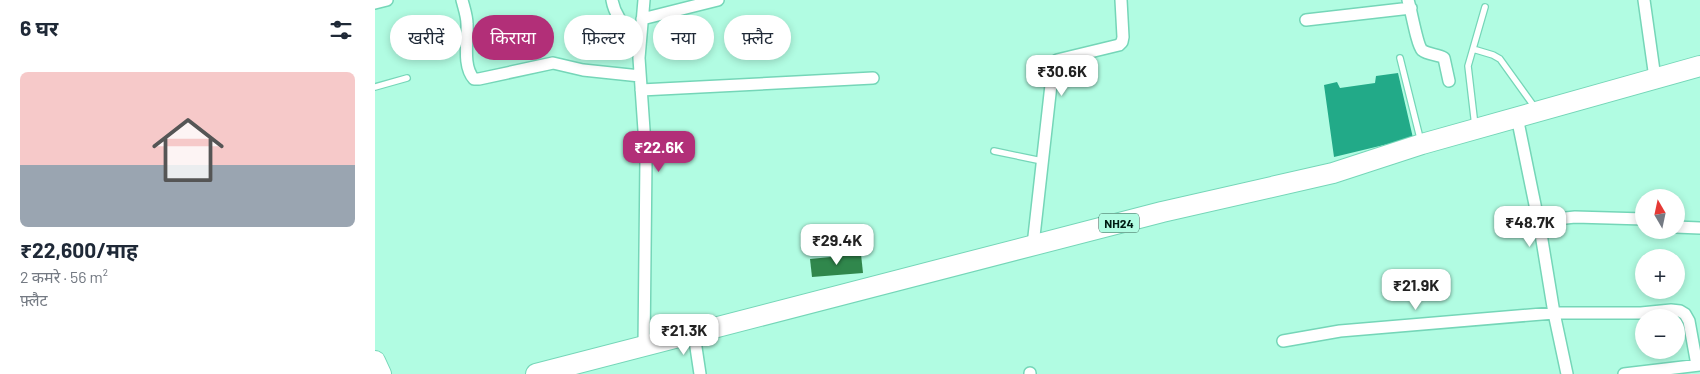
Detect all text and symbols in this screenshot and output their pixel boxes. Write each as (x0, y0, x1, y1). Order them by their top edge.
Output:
text: 6 घर (20, 15, 58, 40)
chip: खरीदें (390, 15, 462, 60)
chip: किराया (472, 15, 554, 60)
chip: फ़िल्टर (564, 15, 643, 60)
chip: नया (653, 15, 714, 60)
chip: फ़्लैट (724, 15, 791, 60)
icon: filters (327, 16, 355, 44)
pin: ₹30.6K (1021, 54, 1103, 97)
text: ₹30.6K (1037, 61, 1087, 80)
icon: home (143, 105, 233, 195)
pin: ₹22.6K (618, 130, 700, 173)
text: ₹22.6K (634, 137, 684, 156)
north arrow (1635, 189, 1685, 239)
map controls (1635, 189, 1685, 359)
pin: ₹48.7K (1489, 206, 1571, 248)
text: ₹48.7K (1505, 212, 1555, 231)
road number: NH24 (1099, 214, 1139, 232)
pin: ₹29.4K (796, 224, 878, 266)
text: ₹29.4K (812, 230, 862, 249)
text: ₹22,600/माह (20, 237, 138, 262)
button: + (1635, 249, 1685, 299)
text: 2 कमरे · 56 m² (20, 267, 108, 286)
pin: ₹21.9K (1375, 268, 1457, 311)
text: ₹21.9K (1393, 275, 1439, 294)
text: फ़्लैट (20, 290, 48, 309)
button: − (1635, 309, 1685, 359)
pin: ₹21.3K (643, 314, 725, 356)
text: ₹21.3K (661, 320, 707, 339)

